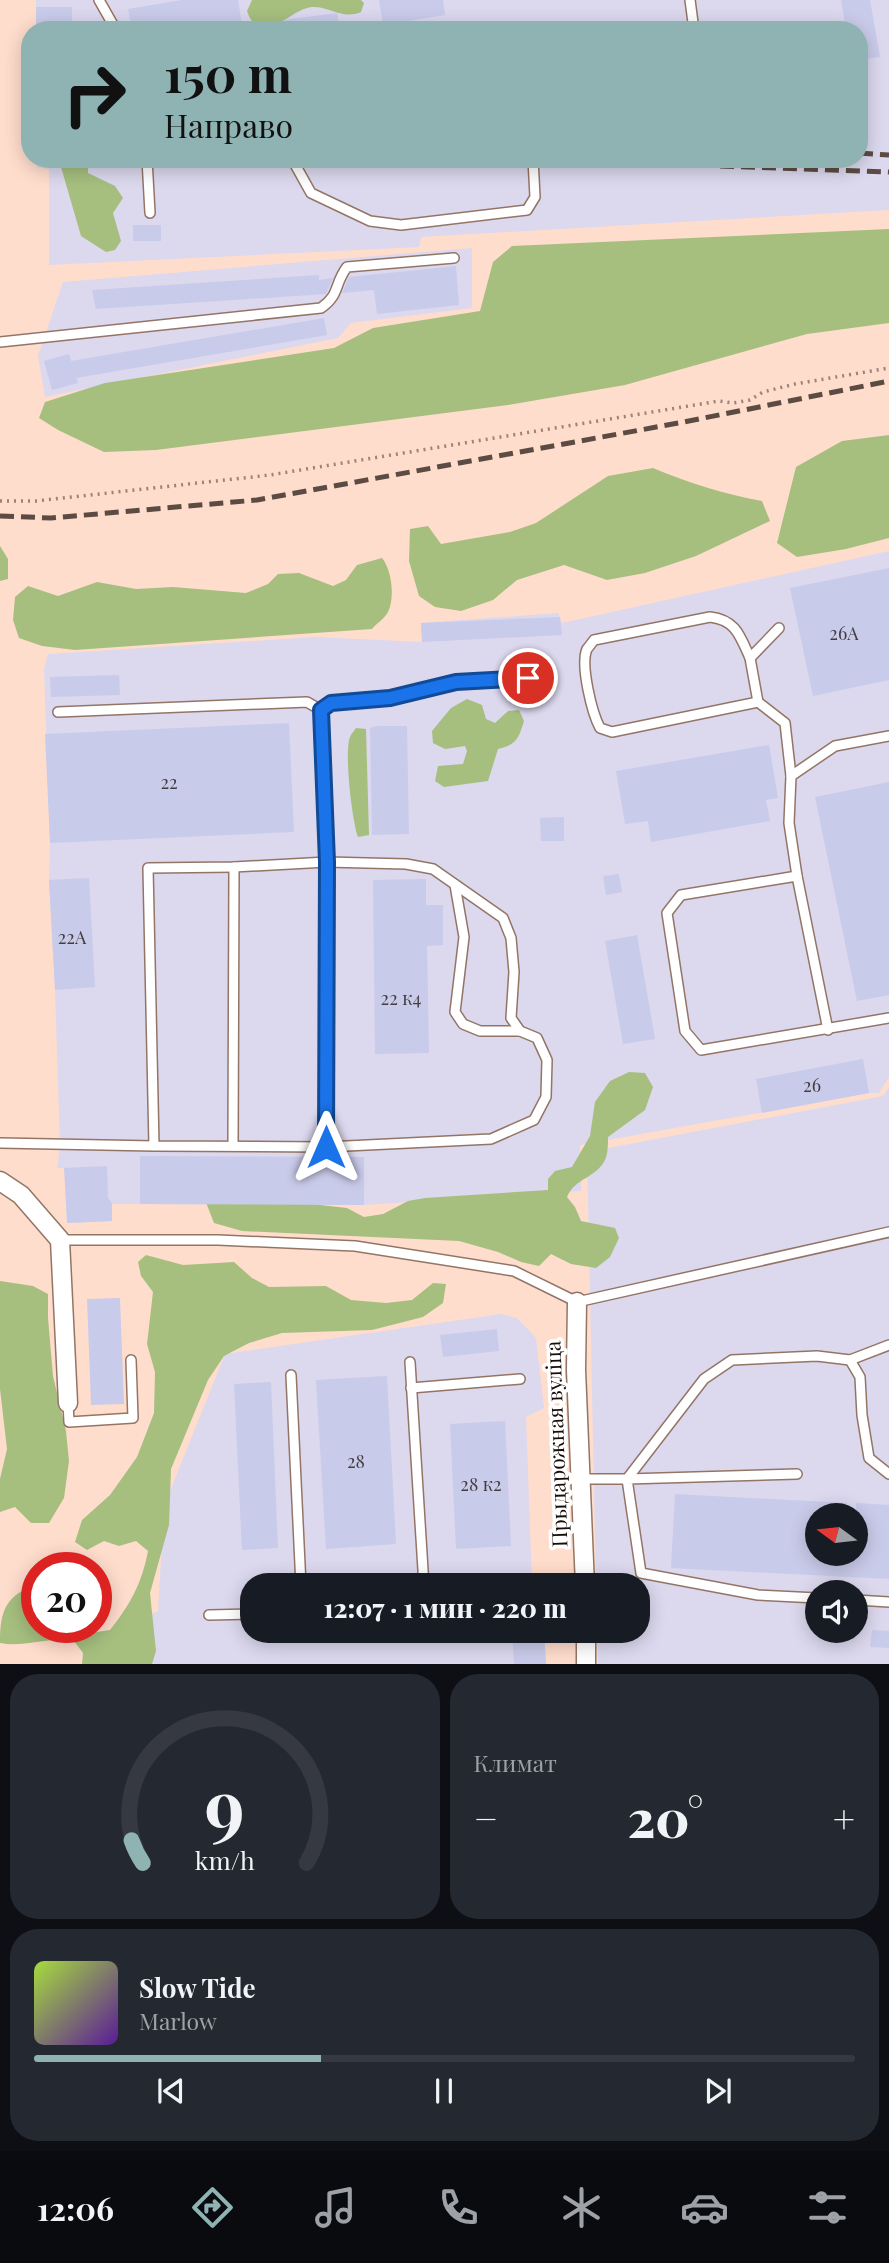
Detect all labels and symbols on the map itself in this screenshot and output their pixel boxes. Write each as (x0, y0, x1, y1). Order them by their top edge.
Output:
house number: 26А (829, 621, 859, 645)
pin (498, 648, 558, 708)
house number: 22 (160, 770, 178, 794)
house number: 22А (58, 925, 87, 949)
house number: 22 к4 (381, 986, 422, 1010)
house number: 26 (803, 1073, 821, 1097)
position arrow (289, 1110, 363, 1184)
street label: Прыдарожная вуліца (537, 1340, 573, 1548)
house number: 28 (347, 1449, 365, 1473)
house number: 28 к2 (460, 1472, 502, 1496)
north arrow (805, 1503, 868, 1566)
speed limit sign: 20 (21, 1552, 112, 1643)

